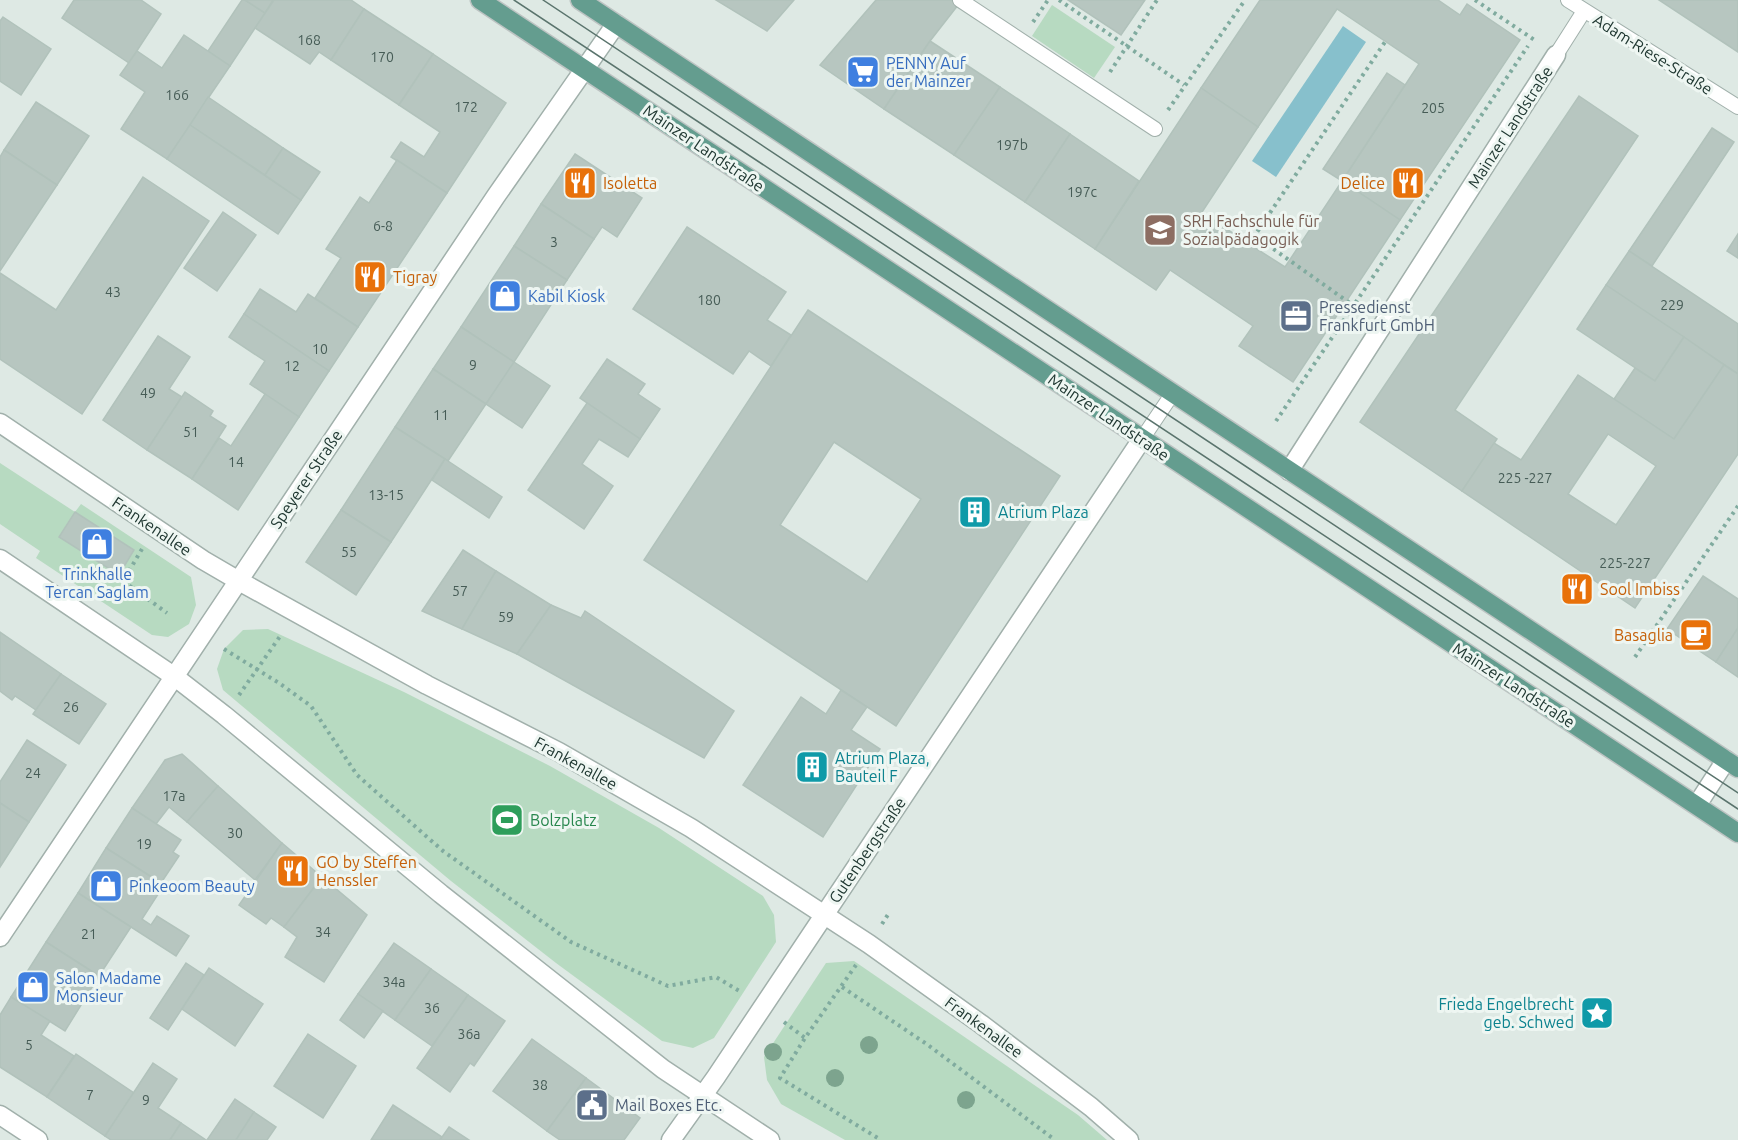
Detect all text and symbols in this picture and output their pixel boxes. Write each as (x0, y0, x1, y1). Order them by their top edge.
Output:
street label: Adam-Riese-Straße (1590, 10, 1716, 98)
house number: 168 (297, 32, 321, 48)
house number: 170 (370, 49, 394, 65)
supermarket icon: PENNY Auf der Mainzer (845, 54, 881, 90)
place label: PENNY Auf der Mainzer (886, 54, 971, 90)
street label: Mainzer Landstraße (1464, 63, 1556, 191)
house number: 166 (165, 87, 189, 103)
house number: 172 (454, 99, 478, 115)
house number: 205 (1421, 100, 1445, 116)
street label: Mainzer Landstraße (640, 101, 768, 195)
house number: 197b (996, 137, 1028, 153)
restaurant icon: Isoletta (562, 165, 598, 201)
restaurant icon: Delice (1390, 165, 1426, 201)
place label: Isoletta (603, 174, 657, 192)
place label: Delice (1341, 174, 1385, 192)
house number: 197c (1067, 184, 1098, 200)
school or university icon: SRH Fachschule für Sozialpädagogik (1142, 212, 1178, 248)
place label: SRH Fachschule für Sozialpädagogik (1183, 212, 1319, 248)
house number: 6-8 (373, 218, 393, 234)
house number: 3 (550, 234, 558, 250)
restaurant icon: Tigray (352, 259, 388, 295)
place label: Tigray (393, 268, 438, 286)
shop icon: Kabil Kiosk (487, 278, 523, 314)
house number: 43 (105, 284, 121, 300)
place label: Kabil Kiosk (528, 287, 605, 305)
house number: 180 (697, 292, 721, 308)
house number: 229 (1660, 297, 1684, 313)
office icon: Pressedienst Frankfurt GmbH (1278, 298, 1314, 334)
place label: Pressedienst Frankfurt GmbH (1319, 298, 1435, 334)
house number: 10 (312, 341, 328, 357)
house number: 9 (469, 357, 477, 373)
house number: 12 (284, 358, 300, 374)
street label: Mainzer Landstraße (1045, 370, 1173, 464)
house number: 49 (140, 385, 156, 401)
house number: 11 (433, 407, 449, 423)
house number: 51 (183, 424, 199, 440)
street label: Speyerer Straße (266, 426, 346, 532)
house number: 14 (228, 454, 244, 470)
house number: 225 -227 (1498, 470, 1552, 486)
house number: 13-15 (368, 487, 404, 503)
street label: Frankenallee (109, 493, 195, 559)
building icon: Atrium Plaza (957, 494, 993, 530)
place label: Atrium Plaza (998, 503, 1089, 521)
shop icon: Trinkhalle Tercan Saglam (79, 526, 115, 562)
house number: 55 (341, 544, 357, 560)
house number: 225-227 (1599, 555, 1651, 571)
place label: Trinkhalle Tercan Saglam (45, 565, 149, 601)
restaurant icon: Sool Imbiss (1559, 571, 1595, 607)
place label: Sool Imbiss (1600, 580, 1680, 598)
house number: 57 (452, 583, 468, 599)
house number: 59 (498, 609, 514, 625)
cafe icon: Basaglia (1678, 617, 1714, 653)
place label: Basaglia (1614, 626, 1673, 644)
street label: Mainzer Landstraße (1450, 639, 1578, 731)
house number: 26 (63, 699, 79, 715)
street label: Frankenallee (532, 733, 620, 793)
building icon: Atrium Plaza, Bauteil F (794, 749, 830, 785)
place label: Atrium Plaza, Bauteil F (835, 749, 930, 785)
house number: 24 (25, 765, 41, 781)
house number: 17a (163, 788, 186, 804)
street label: Gutenbergstraße (825, 794, 909, 906)
sports icon: Bolzplatz (489, 802, 525, 838)
place label: Bolzplatz (530, 811, 597, 829)
house number: 30 (227, 825, 243, 841)
house number: 19 (136, 836, 152, 852)
restaurant icon: GO by Steffen Henssler (275, 853, 311, 889)
place label: GO by Steffen Henssler (316, 853, 417, 889)
shop icon: Pinkeoom Beauty (88, 868, 124, 904)
place label: Pinkeoom Beauty (129, 877, 255, 895)
house number: 34 (315, 924, 331, 940)
house number: 21 (81, 926, 97, 942)
shop icon: Salon Madame Monsieur (15, 969, 51, 1005)
place label: Salon Madame Monsieur (56, 969, 161, 1005)
house number: 34a (383, 974, 406, 990)
street label: Frankenallee (942, 993, 1026, 1061)
place label: Frieda Engelbrecht geb. Schwed (1438, 995, 1575, 1031)
place icon: Frieda Engelbrecht geb. Schwed (1579, 995, 1615, 1031)
house number: 36 (424, 1000, 440, 1016)
house number: 36a (458, 1026, 481, 1042)
house number: 5 (25, 1037, 33, 1053)
house number: 38 (532, 1077, 548, 1093)
house number: 7 (86, 1087, 94, 1103)
public building icon: Mail Boxes Etc. (574, 1087, 610, 1123)
house number: 9 (142, 1092, 150, 1108)
place label: Mail Boxes Etc. (615, 1096, 722, 1114)

